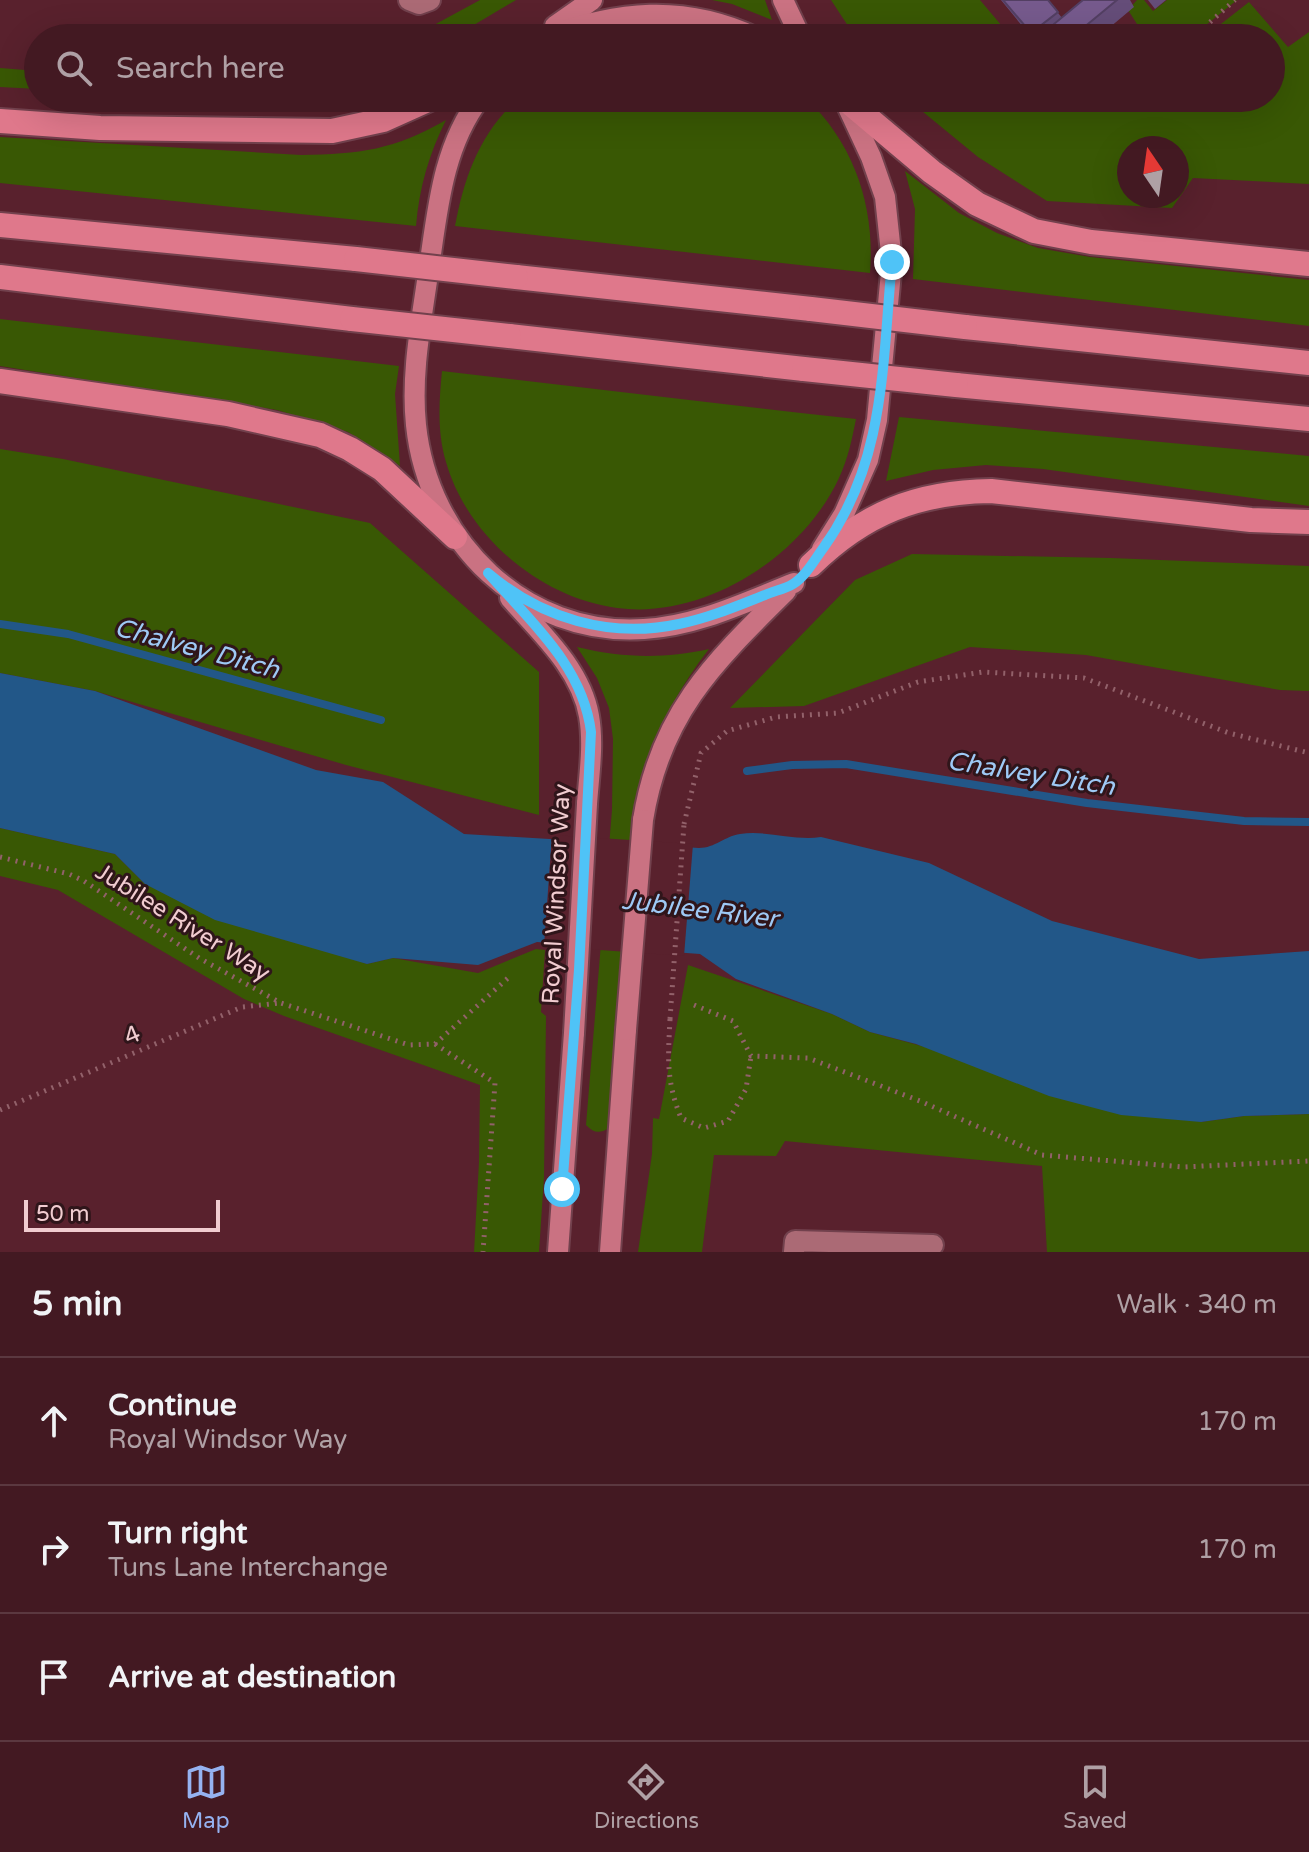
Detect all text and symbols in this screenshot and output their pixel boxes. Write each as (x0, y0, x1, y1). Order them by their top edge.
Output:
search box (24, 24, 1285, 112)
icon: search (52, 46, 96, 90)
text: Search here (116, 50, 285, 87)
north arrow (1117, 136, 1189, 208)
route end (874, 244, 910, 280)
water label: Chalvey Ditch (111, 612, 284, 686)
water label: Chalvey Ditch (945, 745, 1118, 802)
street label: Royal Windsor Way (536, 783, 577, 1005)
street label: Jubilee River Way (90, 857, 275, 988)
water label: Jubilee River (620, 885, 783, 935)
street label: 4 (120, 1019, 145, 1052)
route start (544, 1171, 580, 1207)
scale bar (24, 1196, 220, 1232)
text: 50 m (36, 1201, 90, 1227)
text: 5 min (32, 1284, 123, 1325)
text: Walk · 340 m (1117, 1289, 1277, 1320)
text: Continue (108, 1387, 237, 1424)
icon: ahead (32, 1399, 76, 1443)
text: 170 m (1197, 1406, 1277, 1437)
text: Royal Windsor Way (108, 1424, 347, 1455)
text: Turn right (108, 1515, 248, 1552)
icon: right (32, 1527, 76, 1571)
text: 170 m (1197, 1534, 1277, 1565)
text: Tuns Lane Interchange (108, 1552, 388, 1583)
icon: arrive (32, 1655, 76, 1699)
text: Arrive at destination (108, 1659, 396, 1696)
tab: Map (182, 1760, 230, 1834)
tab: Directions (594, 1760, 699, 1834)
tab: Saved (1063, 1760, 1127, 1834)

